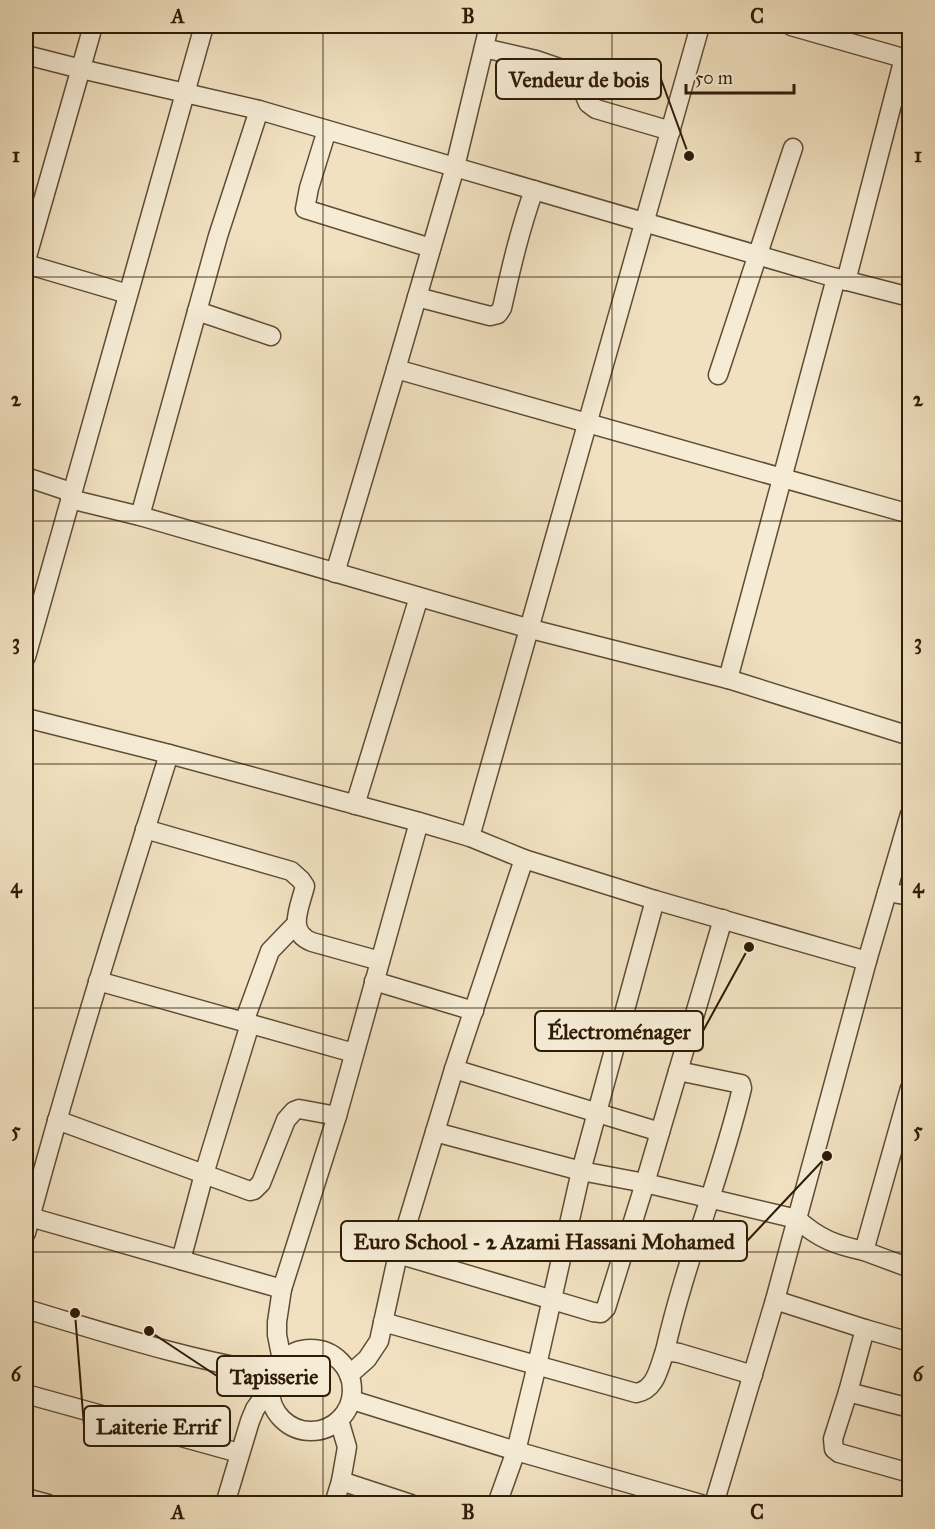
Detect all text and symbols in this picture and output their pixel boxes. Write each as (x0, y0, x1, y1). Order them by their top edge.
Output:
text: A (169, 4, 185, 28)
text: B (461, 4, 475, 28)
text: C (750, 4, 764, 28)
scale bar (686, 57, 794, 95)
callout: Vendeur de bois (496, 59, 661, 99)
text: Vendeur de bois (508, 66, 649, 93)
text: 50 m (695, 67, 733, 89)
text: 1 (12, 143, 20, 167)
text: 1 (914, 143, 922, 167)
text: 2 (11, 387, 22, 411)
text: 2 (913, 387, 924, 411)
text: 3 (12, 630, 20, 655)
text: 3 (914, 630, 922, 655)
text: 4 (10, 874, 22, 899)
text: 4 (912, 874, 924, 899)
callout: Électroménager (535, 1011, 703, 1051)
text: Électroménager (547, 1018, 692, 1045)
text: 5 (11, 1118, 21, 1142)
text: 5 (913, 1118, 923, 1142)
callout: Euro School - 2 Azami Hassani Mohamed (341, 1221, 747, 1261)
text: Euro School - 2 Azami Hassani Mohamed (353, 1228, 736, 1255)
callout: Tapisserie (217, 1356, 330, 1396)
text: 6 (11, 1362, 23, 1386)
text: 6 (913, 1362, 925, 1386)
text: Tapisserie (229, 1363, 318, 1390)
callout: Laiterie Errif (84, 1406, 230, 1446)
text: Laiterie Errif (96, 1413, 222, 1440)
text: A (169, 1500, 185, 1524)
text: B (461, 1500, 475, 1524)
text: C (750, 1500, 764, 1524)

